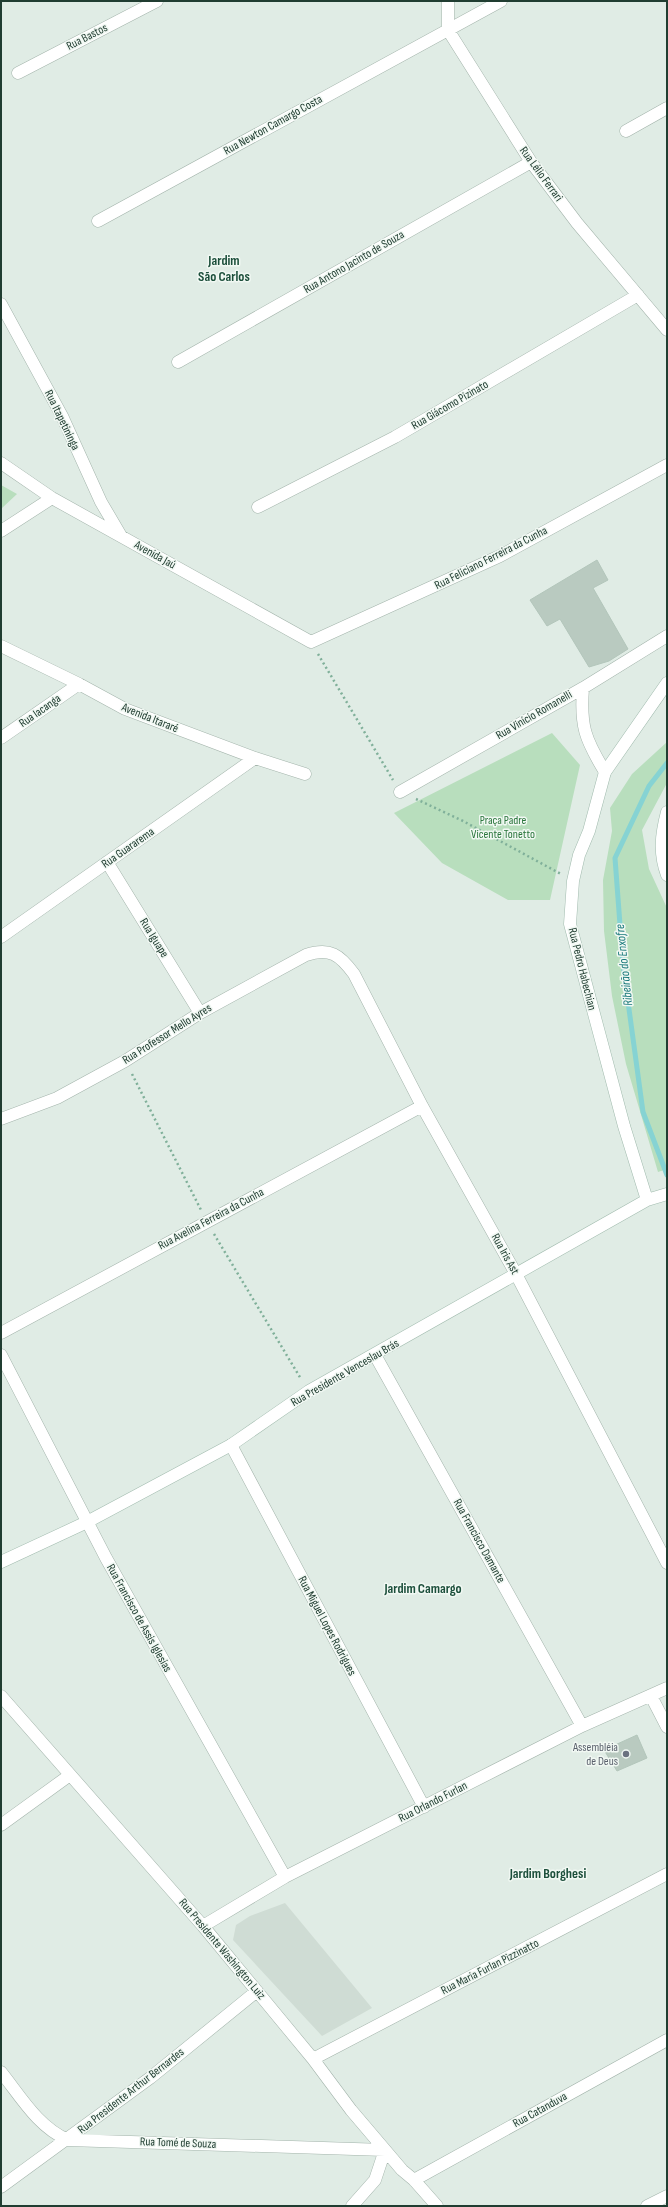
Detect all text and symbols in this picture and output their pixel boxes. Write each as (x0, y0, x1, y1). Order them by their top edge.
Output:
street label: Rua Bastos (64, 20, 110, 54)
street label: Rua Newton Camargo Costa (221, 91, 325, 158)
street label: Rua Lélio Ferrari (516, 144, 566, 204)
street label: Rua Antono Jacinto de Souza (301, 227, 407, 297)
district label: Jardim São Carlos (198, 252, 250, 285)
street label: Rua Giácomo Pizinato (409, 377, 491, 433)
street label: Rua Itapetininga (41, 387, 83, 453)
street label: Rua Feliciano Ferreira da Cunha (432, 523, 550, 593)
street label: Avenida Jaú (131, 537, 178, 573)
street label: Rua Vinício Romanelli (493, 687, 575, 743)
street label: Rua Iacanga (16, 691, 64, 731)
street label: Avenida Itararé (119, 699, 181, 736)
park label: Praça Padre Vicente Tonetto (471, 813, 535, 842)
street label: Rua Guararema (99, 824, 158, 872)
street label: Rua Iguape (136, 915, 172, 961)
water label: Ribeirão do Enxofre (612, 923, 636, 1007)
street label: Rua Pedro Habechian (564, 926, 600, 1012)
street label: Rua Professor Mello Ayres (120, 1000, 214, 1068)
street label: Rua Avelina Ferreira da Cunha (155, 1185, 267, 1253)
street label: Rua Iris Ast (488, 1231, 523, 1277)
street label: Rua Presidente Venceslau Brás (288, 1336, 402, 1410)
street label: Rua Francisco Damante (450, 1496, 508, 1586)
street label: Rua Francisco de Assis Iglesias (103, 1561, 175, 1675)
street label: Rua Miguel Lopes Rodrigues (294, 1574, 360, 1678)
district label: Jardim Camargo (383, 1580, 462, 1597)
place label: Assembléia de Deus (572, 1740, 618, 1769)
marker: Assembléia de Deus (621, 1749, 631, 1759)
street label: Rua Orlando Furlan (396, 1778, 470, 1826)
district label: Jardim Borghesi (509, 1865, 586, 1882)
street label: Rua Presidente Washington Luiz (175, 1895, 269, 2003)
street label: Rua Maria Furlan Pizzinatto (438, 1936, 542, 1998)
street label: Rua Presidente Arthur Bernardes (75, 2045, 187, 2137)
street label: Rua Catanduva (510, 2089, 570, 2131)
street label: Rua Tomé de Souza (140, 2134, 217, 2152)

